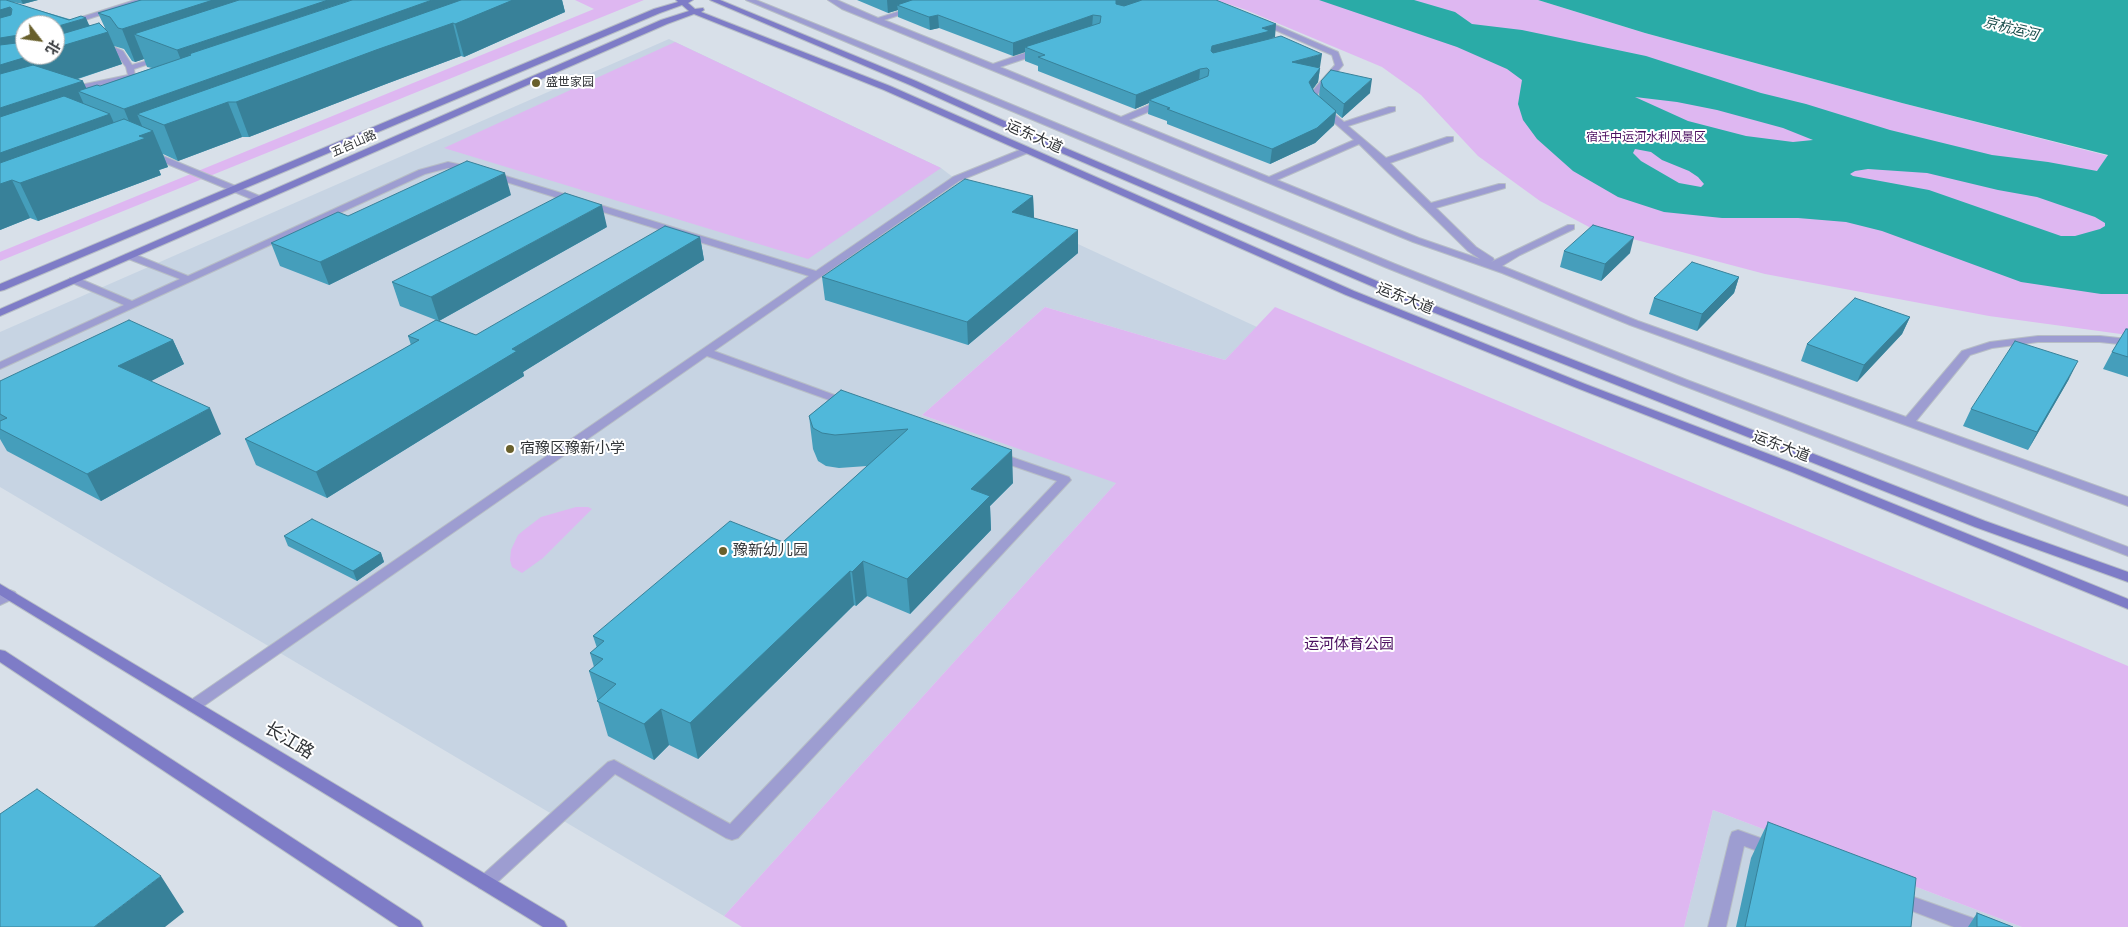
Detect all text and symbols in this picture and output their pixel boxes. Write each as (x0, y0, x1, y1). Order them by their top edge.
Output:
water label: 京杭运河 (1982, 14, 2040, 44)
north arrow (15, 15, 65, 65)
text: 北 (42, 37, 63, 58)
place label: 盛世家园 (546, 76, 594, 90)
marker: 盛世家园 (530, 77, 542, 89)
street label: 运东大道 (1003, 117, 1065, 157)
street label: 五台山路 (329, 128, 379, 160)
park label: 宿迁中运河水利风景区 (1586, 131, 1706, 145)
street label: 运东大道 (1374, 279, 1436, 319)
street label: 运东大道 (1750, 428, 1812, 466)
place label: 宿豫区豫新小学 (520, 440, 625, 458)
marker: 宿豫区豫新小学 (504, 443, 516, 455)
place label: 豫新幼儿园 (733, 542, 808, 560)
marker: 豫新幼儿园 (717, 545, 729, 557)
park label: 运河体育公园 (1304, 636, 1394, 654)
street label: 长江路 (260, 718, 318, 764)

